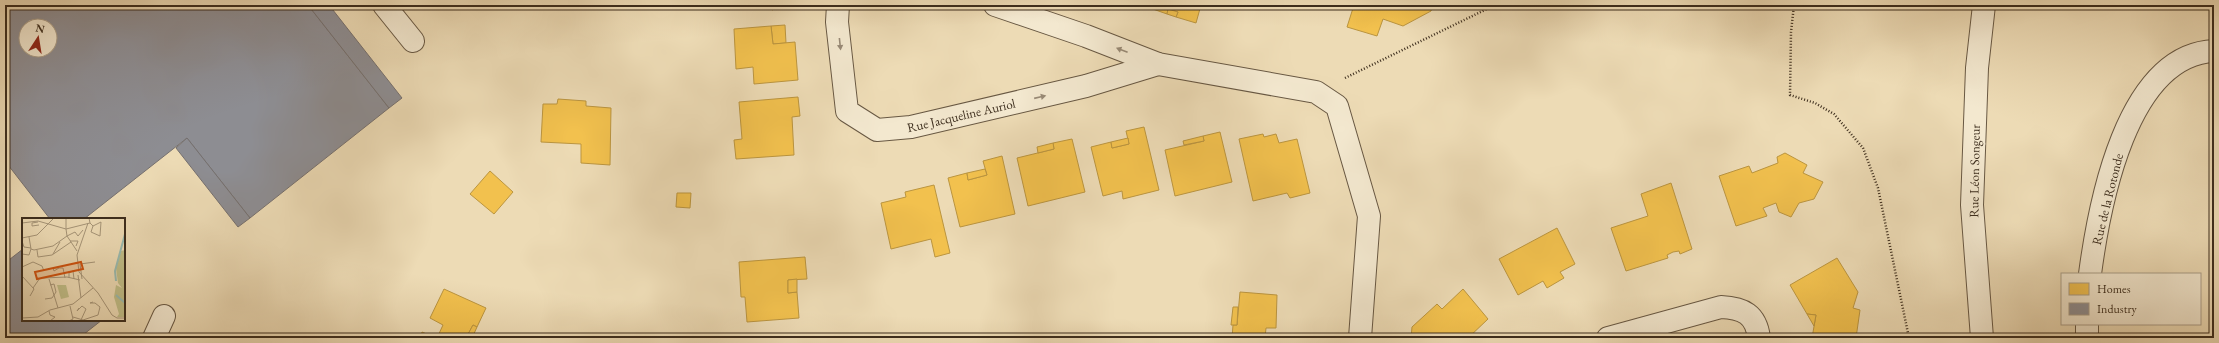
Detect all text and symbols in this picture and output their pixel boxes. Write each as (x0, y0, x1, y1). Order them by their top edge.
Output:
north arrow (18, 18, 58, 58)
text: N (34, 20, 46, 36)
one-way arrow (837, 38, 843, 50)
one-way arrow (1115, 47, 1127, 53)
one-way arrow (1034, 93, 1046, 99)
street label: Rue Jacqueline Auriol (905, 95, 1017, 136)
street label: Rue Léon Songeur (1965, 123, 1984, 218)
street label: Rue de la Rotonde (2088, 152, 2127, 247)
inset map (22, 218, 125, 321)
legend (2061, 273, 2201, 325)
text: Homes (2097, 281, 2131, 297)
text: Industry (2097, 301, 2137, 317)

